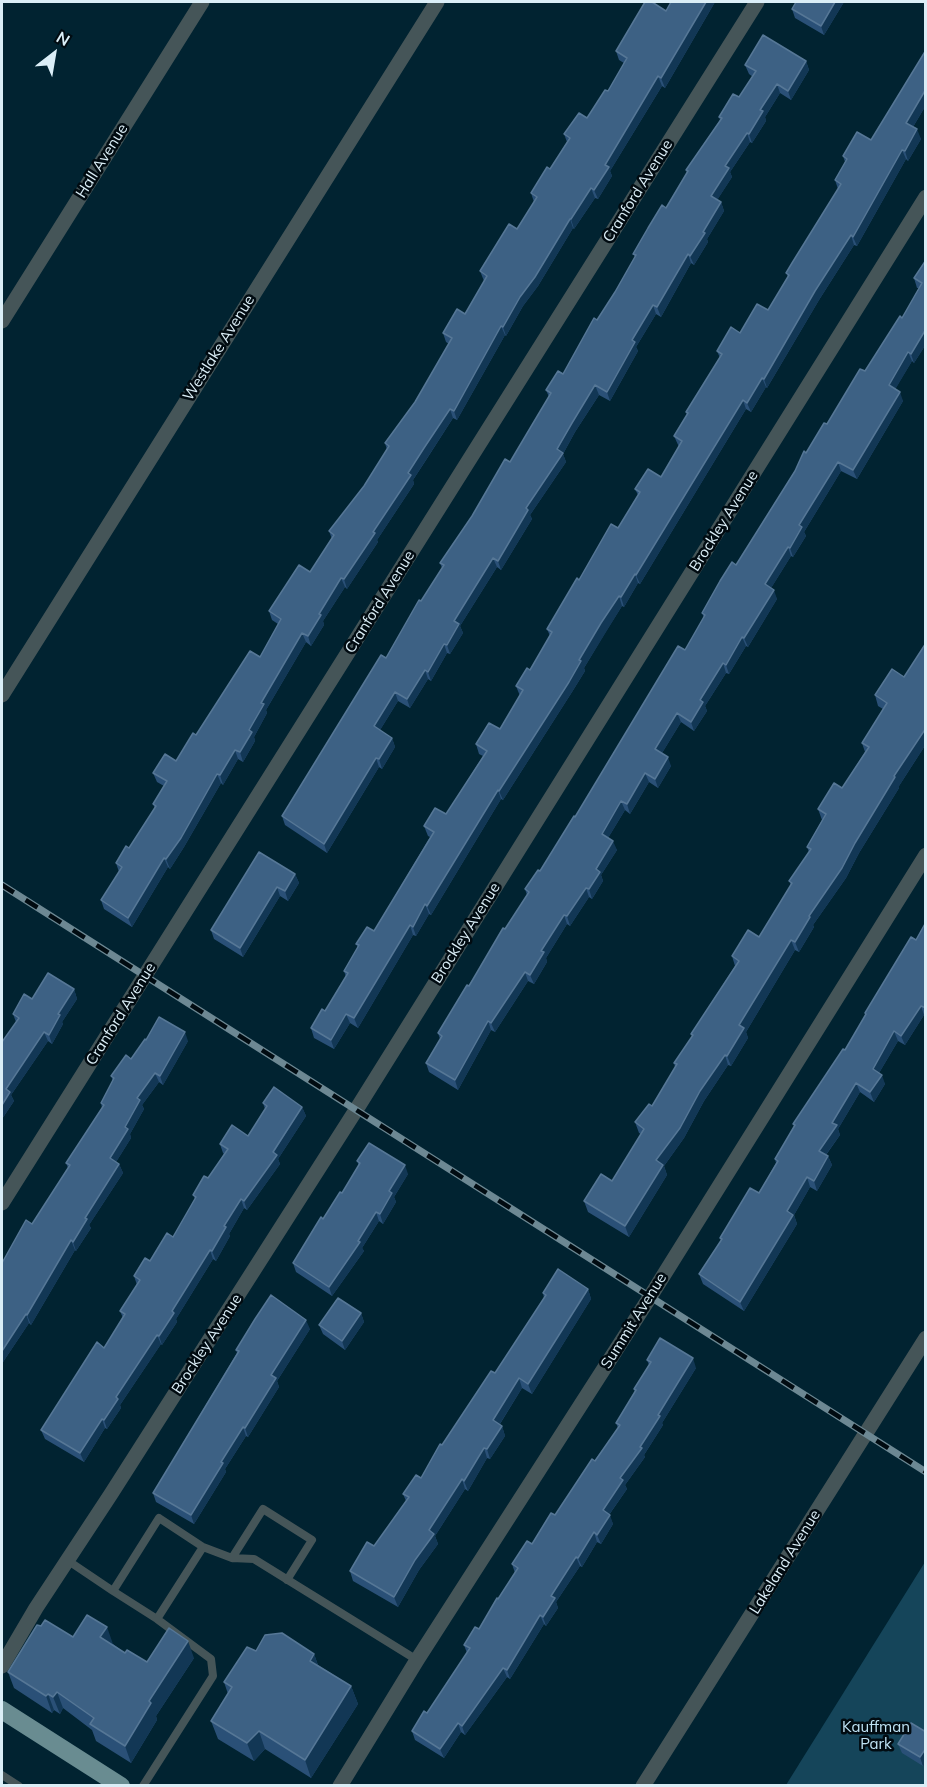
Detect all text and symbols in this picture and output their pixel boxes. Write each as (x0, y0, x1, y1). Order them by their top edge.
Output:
north arrow (24, 24, 84, 84)
text: N (53, 27, 74, 50)
street label: Hall Avenue (72, 121, 132, 201)
street label: Cranford Avenue (599, 136, 677, 246)
street label: Westlake Avenue (179, 292, 259, 404)
street label: Brockley Avenue (686, 467, 762, 575)
street label: Cranford Avenue (341, 547, 419, 657)
street label: Brockley Avenue (428, 879, 504, 987)
street label: Cranford Avenue (82, 959, 160, 1069)
street label: Summit Avenue (597, 1270, 671, 1372)
street label: Brockley Avenue (168, 1291, 246, 1397)
street label: Lakeland Avenue (746, 1507, 824, 1617)
park label: Kauffman Park (842, 1718, 910, 1753)

